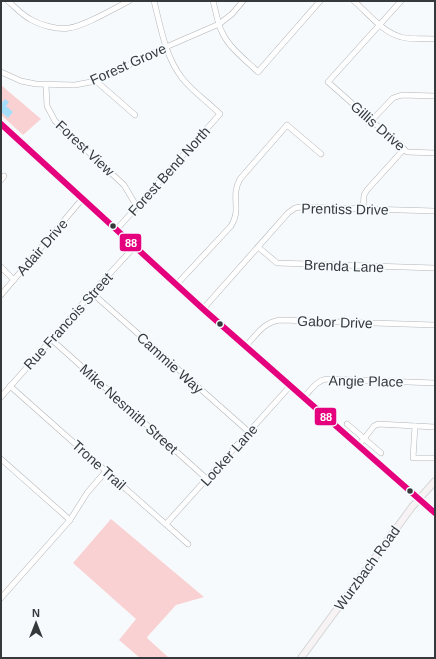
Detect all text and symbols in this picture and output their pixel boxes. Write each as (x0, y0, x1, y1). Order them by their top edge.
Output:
street label: Forest Grove (87, 40, 169, 88)
street label: Gillis Drive (348, 98, 409, 154)
street label: Forest View (53, 117, 118, 180)
street label: Forest Bend North (125, 123, 213, 219)
street label: Prentiss Drive (301, 200, 389, 218)
street label: Adair Drive (13, 215, 71, 278)
unlabelled marker (108, 221, 118, 231)
line badge: 88 (119, 233, 142, 252)
text: 88 (125, 237, 137, 249)
street label: Brenda Lane (304, 257, 385, 275)
street label: Rue Francois Street (20, 269, 116, 373)
street label: Gabor Drive (297, 313, 373, 331)
unlabelled marker (215, 319, 225, 329)
street label: Cammie Way (134, 329, 206, 397)
street label: Mike Nesmith Street (77, 361, 181, 457)
street label: Angie Place (329, 372, 404, 390)
line badge: 88 (314, 407, 337, 426)
text: 88 (320, 411, 332, 423)
street label: Locker Lane (197, 421, 261, 489)
street label: Trone Trail (69, 437, 129, 493)
unlabelled marker (405, 486, 415, 496)
street label: Wurzbach Road (331, 523, 403, 613)
north arrow (16, 603, 56, 643)
text: N (32, 607, 40, 619)

